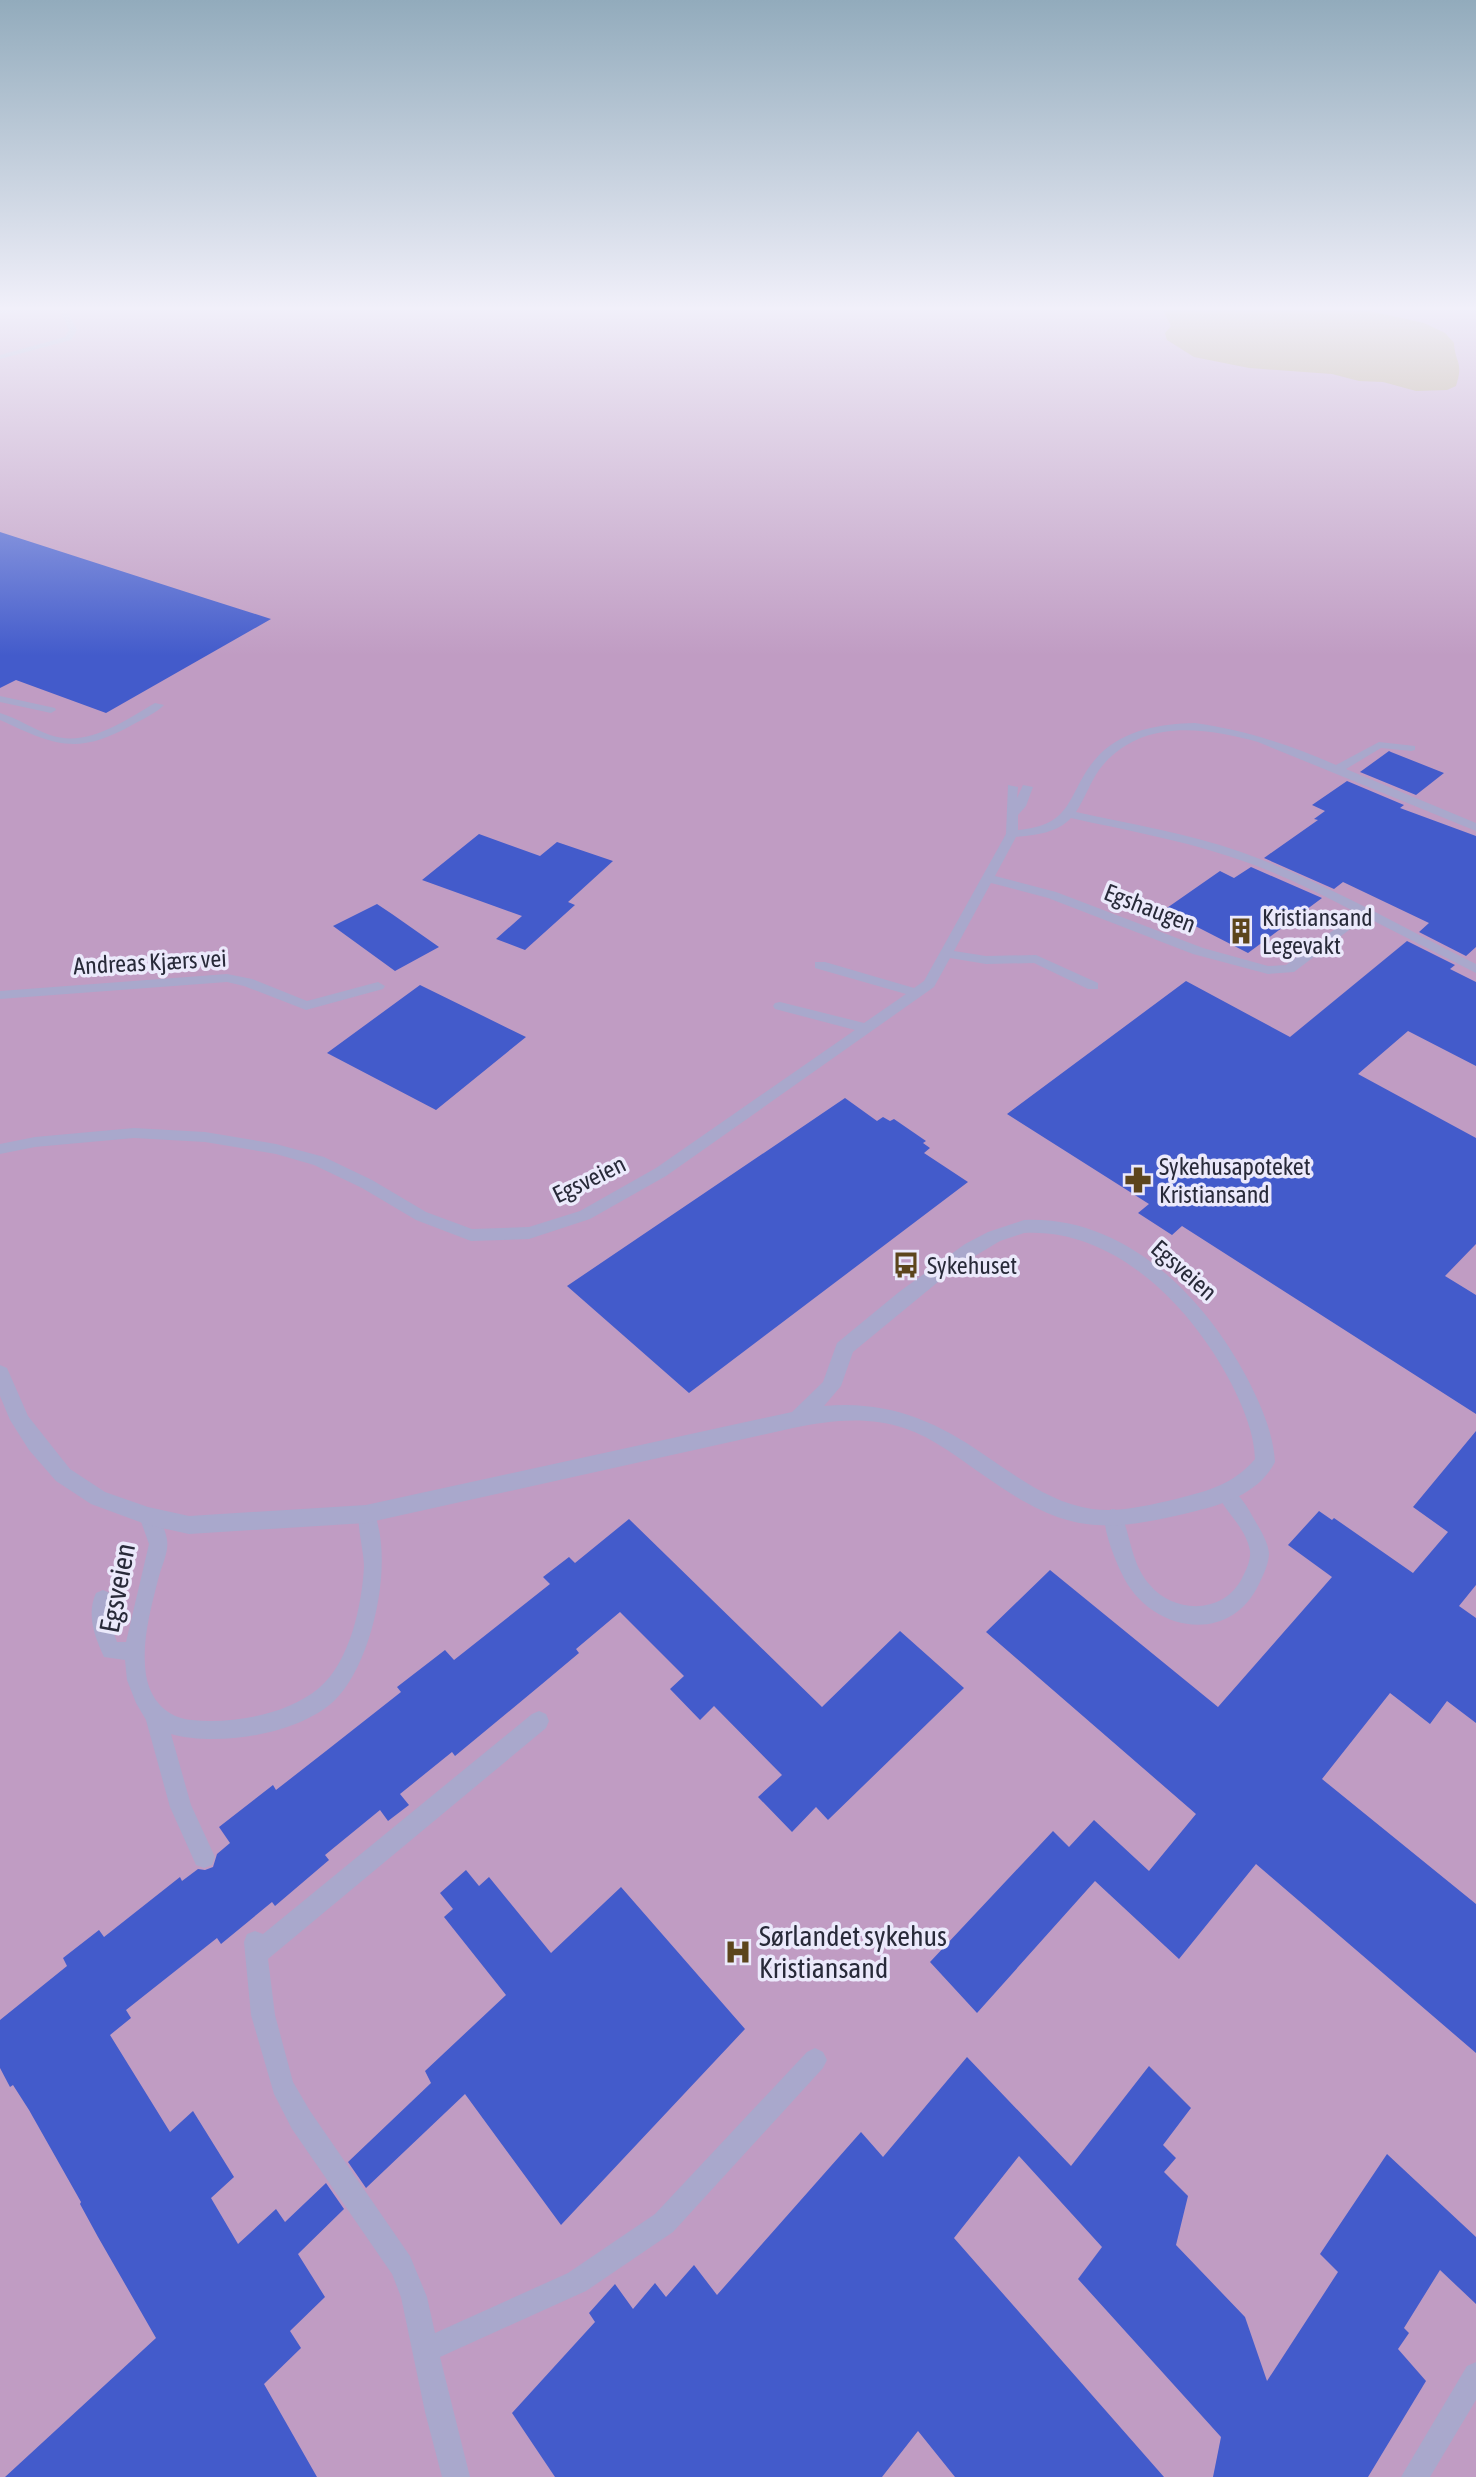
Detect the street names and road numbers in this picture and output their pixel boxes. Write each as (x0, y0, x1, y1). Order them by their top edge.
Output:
street label: Egshaugen (1100, 878, 1200, 938)
street label: Andreas Kjærs vei (73, 945, 227, 979)
street label: Egsveien (548, 1150, 630, 1208)
street label: Egsveien (1146, 1234, 1222, 1306)
street label: Egsveien (93, 1540, 141, 1636)

